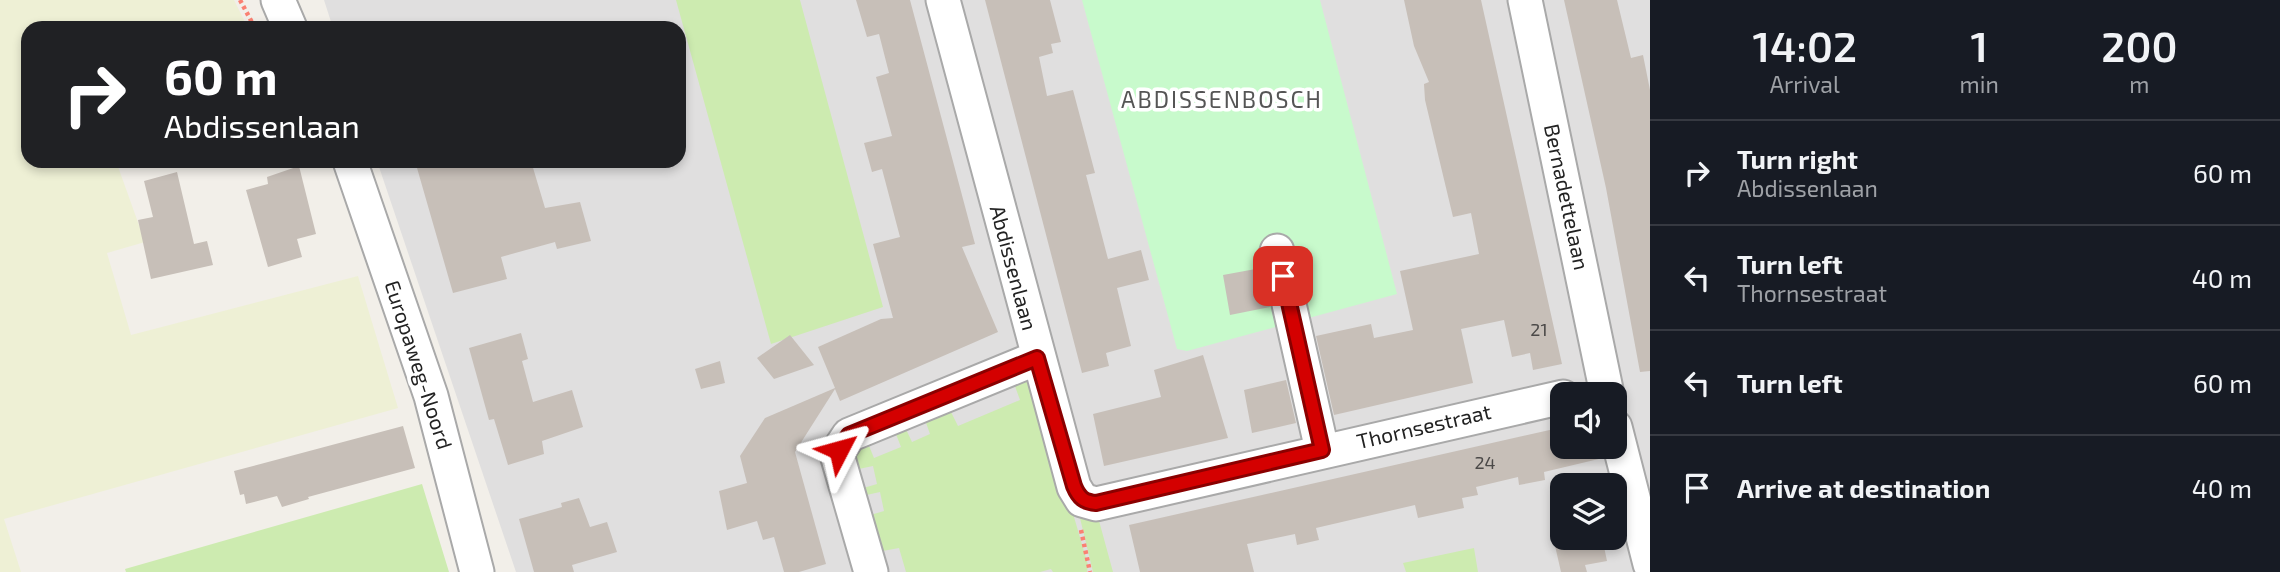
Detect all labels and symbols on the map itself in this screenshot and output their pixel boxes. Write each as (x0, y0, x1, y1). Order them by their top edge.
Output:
district label: ABDISSENBOSCH (1121, 85, 1323, 113)
street label: Bernadettelaan (1540, 121, 1595, 272)
street label: Abdissenlaan (986, 202, 1043, 333)
pin (1253, 246, 1313, 306)
street label: Europaweg-Noord (380, 277, 459, 452)
house number: 21 (1530, 318, 1548, 340)
street label: Thornsestraat (1354, 398, 1493, 453)
position arrow (802, 413, 876, 487)
house number: 24 (1474, 451, 1496, 473)

